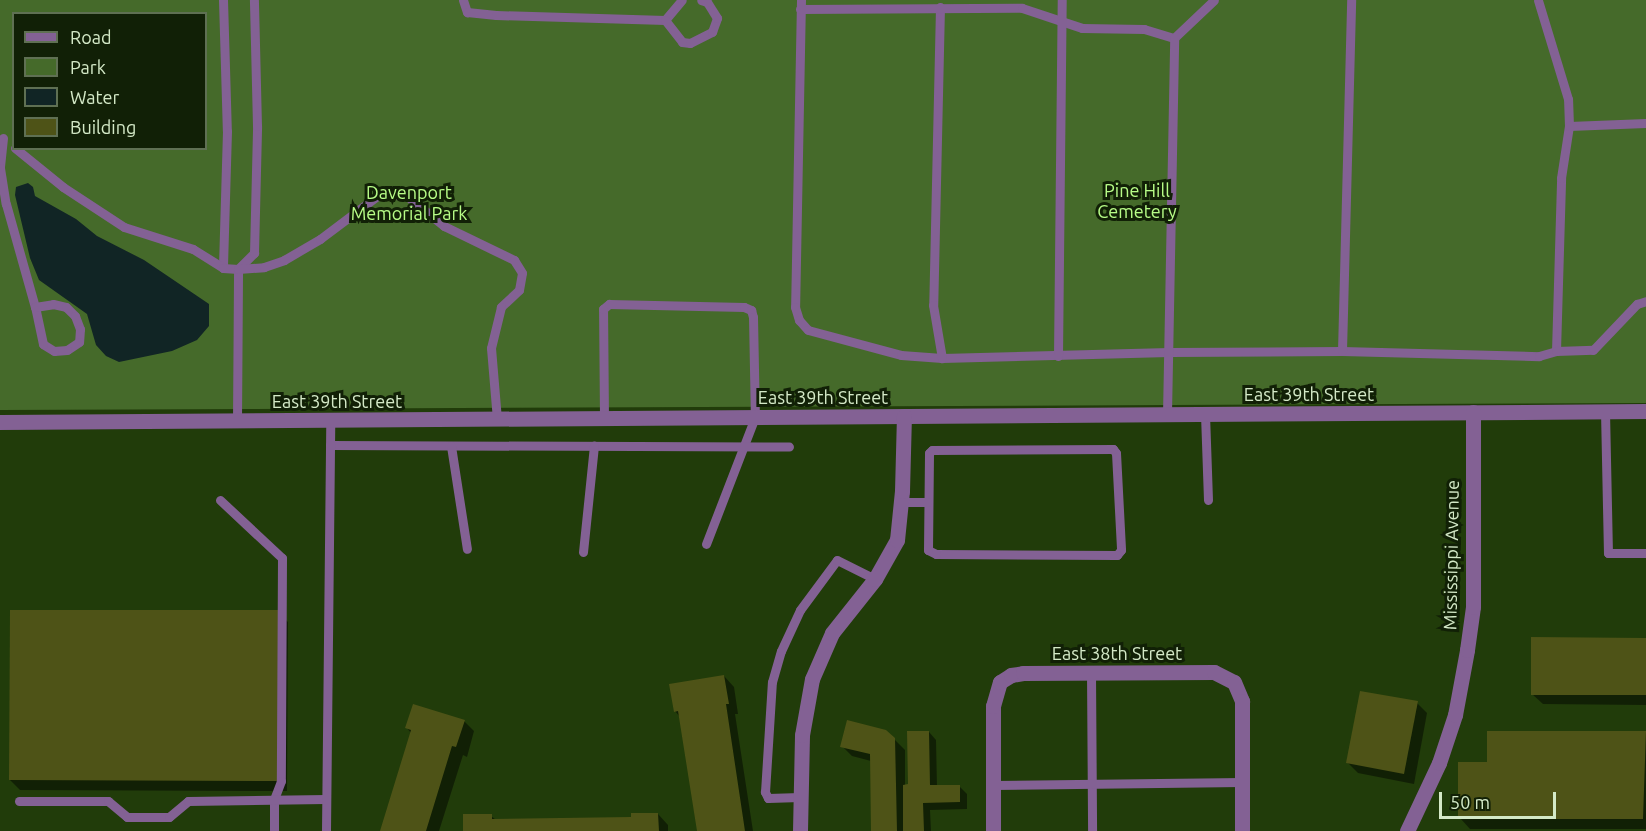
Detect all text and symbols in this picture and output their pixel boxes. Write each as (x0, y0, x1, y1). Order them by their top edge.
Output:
legend (12, 12, 207, 150)
text: Road (70, 27, 112, 47)
text: Park (70, 57, 106, 77)
text: Water (70, 87, 119, 107)
text: Building (70, 117, 136, 137)
park label: Pine Hill Cemetery (1097, 180, 1177, 222)
park label: Davenport Memorial Park (351, 182, 467, 224)
street label: East 39th Street (1244, 383, 1374, 405)
street label: East 39th Street (758, 386, 888, 408)
street label: East 39th Street (272, 390, 402, 412)
street label: Mississippi Avenue (1439, 480, 1463, 630)
street label: East 38th Street (1052, 642, 1182, 664)
scale bar (1442, 780, 1559, 818)
text: 50 m (1450, 792, 1490, 812)

